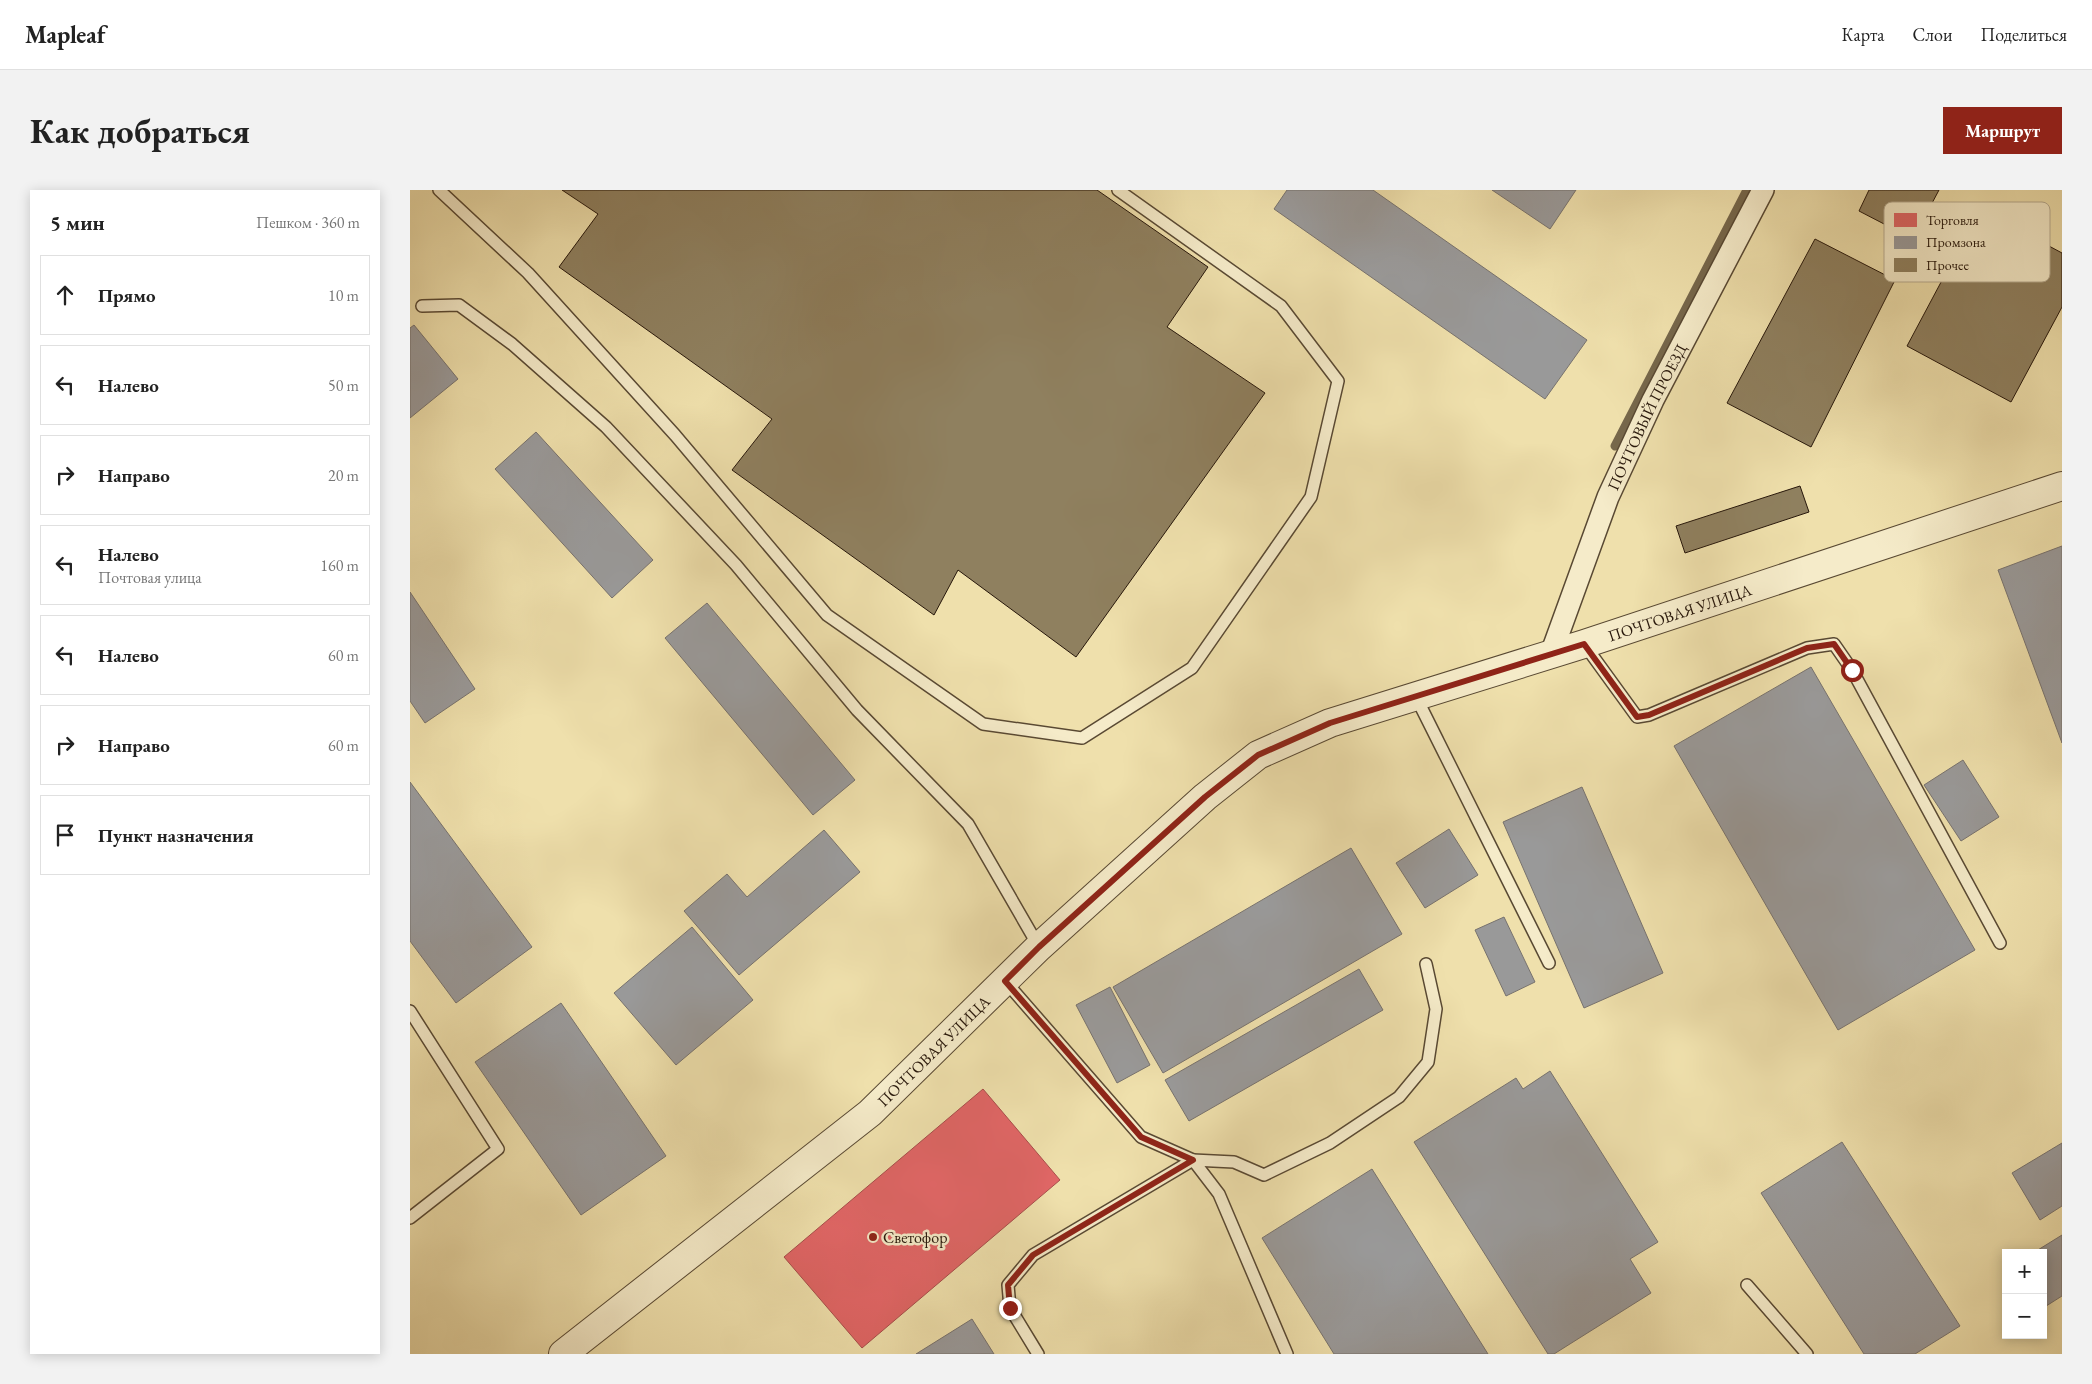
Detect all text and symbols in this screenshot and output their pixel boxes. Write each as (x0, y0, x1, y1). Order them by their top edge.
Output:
text: Mapleaf (25, 19, 106, 50)
text: Карта (1842, 23, 1885, 46)
text: Слои (1913, 23, 1952, 46)
text: Поделиться (1980, 23, 2067, 46)
button: Маршрут (1943, 107, 2062, 154)
text: Как добраться (30, 108, 250, 153)
legend (1884, 202, 2050, 282)
text: 5 мин (50, 209, 105, 236)
text: Торговля (1926, 211, 1979, 229)
text: Пешком · 360 m (256, 212, 360, 233)
text: Промзона (1926, 233, 1986, 251)
text: Прочее (1926, 256, 1969, 274)
icon: ahead (51, 281, 79, 309)
text: Прямо (98, 283, 156, 308)
text: 10 m (328, 285, 359, 306)
street label: ПОЧТОВЫЙ ПРОЕЗД (1602, 340, 1691, 494)
icon: left (51, 371, 79, 399)
text: Налево (98, 373, 159, 398)
text: 50 m (328, 375, 359, 396)
icon: right (51, 461, 79, 489)
text: Направо (98, 463, 170, 488)
text: 20 m (328, 465, 359, 486)
text: Налево (98, 542, 159, 567)
icon: left (51, 551, 79, 579)
text: 160 m (320, 555, 359, 576)
text: Почтовая улица (98, 567, 202, 588)
street label: ПОЧТОВАЯ УЛИЦА (1605, 579, 1755, 646)
icon: left (51, 641, 79, 669)
text: Налево (98, 643, 159, 668)
text: 60 m (328, 645, 359, 666)
route start (1841, 659, 1864, 682)
icon: right (51, 731, 79, 759)
text: Направо (98, 733, 170, 758)
text: 60 m (328, 735, 359, 756)
icon: arrive (51, 821, 79, 849)
text: Пункт назначения (98, 823, 254, 848)
street label: ПОЧТОВАЯ УЛИЦА (872, 990, 995, 1111)
place label: Светофор (883, 1227, 947, 1248)
marker: Светофор (867, 1231, 879, 1243)
map controls (2002, 1249, 2047, 1339)
button: + (2002, 1249, 2047, 1294)
button: − (2002, 1294, 2047, 1339)
route end (999, 1297, 1022, 1320)

